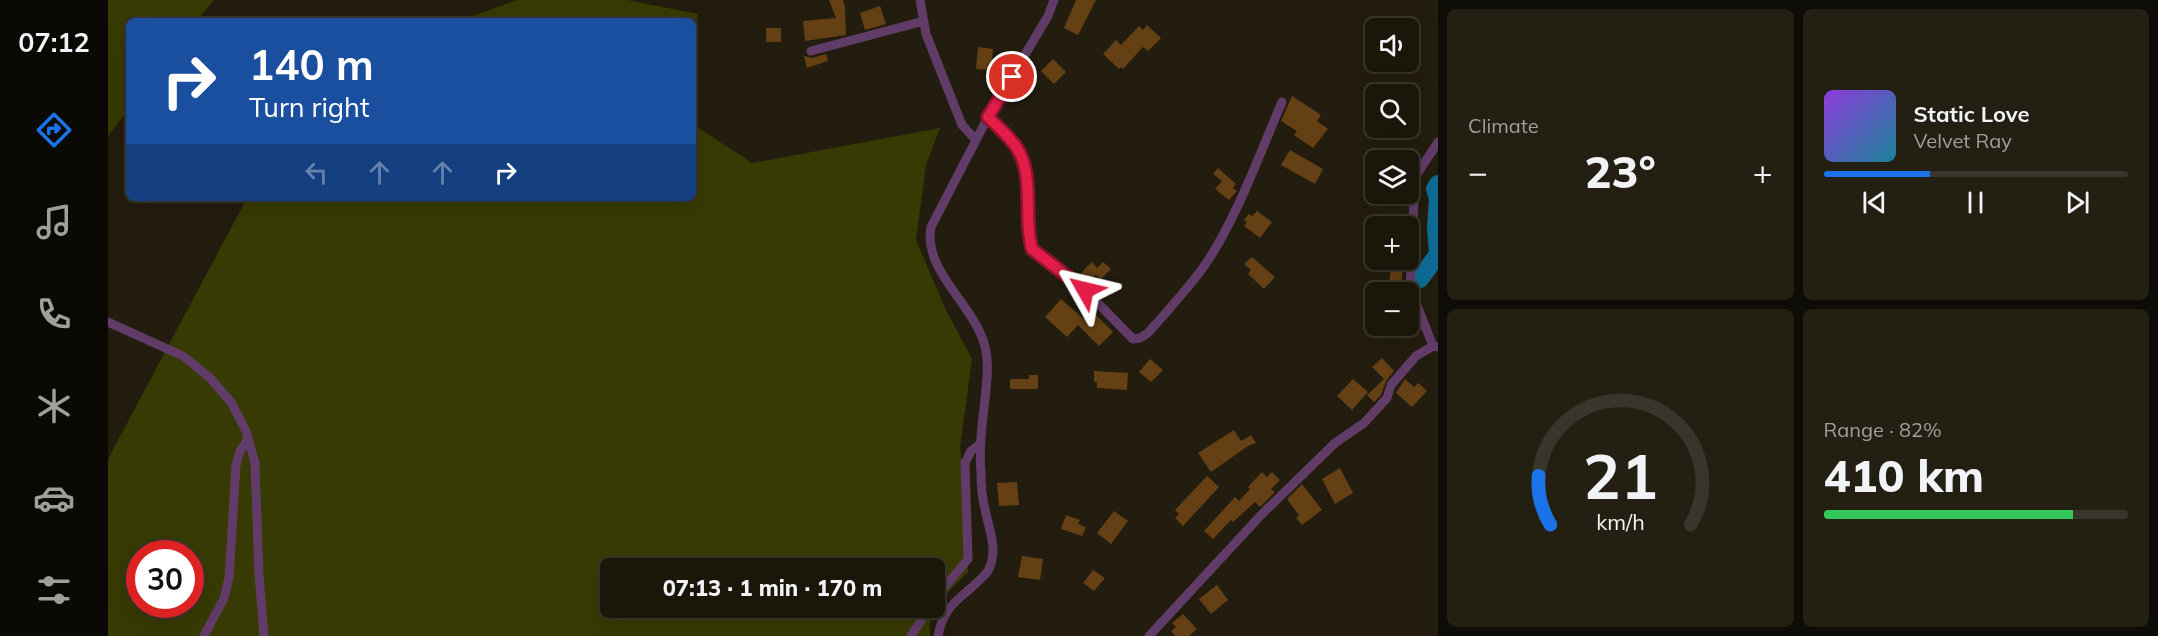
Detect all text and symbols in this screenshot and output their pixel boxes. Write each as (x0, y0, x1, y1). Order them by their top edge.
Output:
map controls (1365, 18, 1419, 336)
button: sound (1365, 18, 1419, 72)
text: 07:12 (18, 25, 90, 59)
text: 140 m (249, 38, 374, 91)
icon: right (150, 42, 228, 120)
pin (986, 51, 1037, 102)
icon: arrive (995, 60, 1028, 93)
button: search (1365, 84, 1419, 138)
text: Turn right (249, 90, 369, 124)
text: Static Love (1914, 100, 2030, 128)
icon: directions (33, 109, 75, 151)
text: Climate (1468, 113, 1539, 138)
text: Velvet Ray (1914, 128, 2012, 153)
text: 23° (1585, 143, 1656, 199)
button: layers (1365, 150, 1419, 204)
text: − (1468, 151, 1488, 192)
text: + (1753, 151, 1773, 192)
icon: left (300, 156, 333, 189)
icon: ahead (363, 156, 396, 189)
icon: ahead (426, 156, 459, 189)
icon: right (489, 156, 522, 189)
icon: previous (1858, 186, 1891, 219)
icon: pause (1959, 186, 1992, 219)
icon: next (2061, 186, 2094, 219)
icon: music (33, 201, 75, 243)
button: + (1365, 216, 1419, 270)
position arrow (1053, 258, 1117, 322)
button: − (1365, 282, 1419, 336)
icon: phone (33, 293, 75, 335)
icon: climate (33, 385, 75, 427)
text: Range · 82% (1824, 417, 1942, 442)
text: 21 (1583, 436, 1658, 515)
text: 410 km (1824, 447, 1984, 503)
icon: car (33, 477, 75, 519)
text: km/h (1596, 508, 1644, 535)
speed limit sign: 30 (126, 540, 204, 618)
icon: filters (33, 569, 75, 611)
text: 07:13 · 1 min · 170 m (663, 574, 882, 602)

